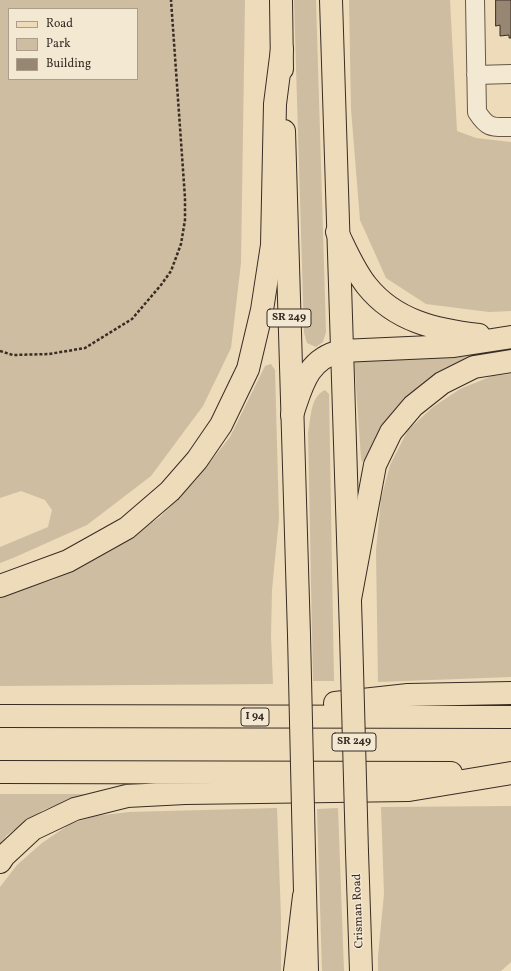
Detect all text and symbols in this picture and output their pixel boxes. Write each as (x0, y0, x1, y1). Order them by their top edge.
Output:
legend (8, 8, 138, 80)
text: Road (46, 16, 73, 32)
text: Park (46, 36, 71, 52)
text: Building (46, 56, 91, 72)
road number: SR 249 (267, 309, 311, 327)
road number: I 94 (241, 708, 269, 726)
road number: SR 249 (332, 733, 376, 751)
street label: Crisman Road (350, 873, 368, 949)

